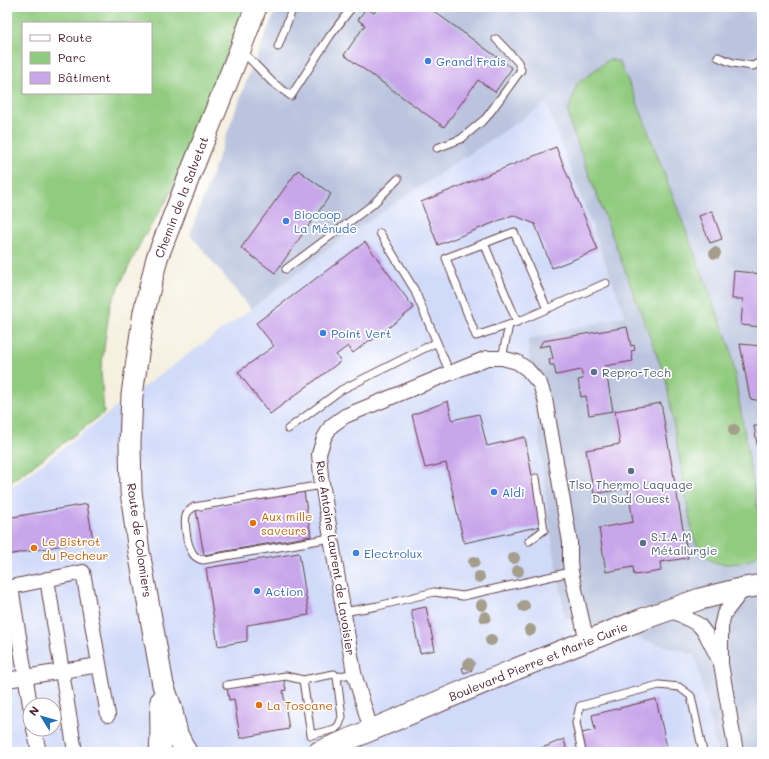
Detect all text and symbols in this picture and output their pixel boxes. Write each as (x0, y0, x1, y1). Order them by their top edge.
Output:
legend (22, 22, 152, 94)
text: Route (58, 29, 92, 45)
text: Parc (58, 49, 86, 65)
place label: Grand Frais (436, 53, 506, 69)
marker: Grand Frais (423, 56, 433, 66)
text: Bâtiment (58, 69, 111, 85)
street label: Chemin de la Salvetat (150, 134, 212, 260)
place label: Biocoop La Ménude (294, 206, 357, 236)
marker: Biocoop La Ménude (281, 216, 291, 226)
place label: Point Vert (331, 325, 391, 341)
marker: Point Vert (318, 328, 328, 338)
place label: Repro-Tech (602, 364, 671, 380)
marker: Repro-Tech (589, 367, 599, 377)
street label: Rue Antoine Laurent de Lavoisier (313, 460, 359, 656)
marker: Tlso Thermo Laquage Du Sud Ouest (626, 466, 636, 476)
place label: Tlso Thermo Laquage Du Sud Ouest (569, 476, 693, 506)
street label: Route de Colomiers (124, 482, 156, 598)
place label: Aldi (502, 484, 525, 500)
marker: Aldi (489, 487, 499, 497)
place label: Aux mille saveurs (261, 508, 313, 538)
marker: Aux mille saveurs (248, 518, 258, 528)
place label: S.I.A.M Métallurgie (651, 528, 717, 558)
place label: Le Bistrot du Pecheur (42, 533, 109, 563)
marker: S.I.A.M Métallurgie (638, 538, 648, 548)
marker: Le Bistrot du Pecheur (29, 543, 39, 553)
place label: Electrolux (364, 545, 422, 561)
marker: Electrolux (351, 548, 361, 558)
place label: Action (265, 583, 303, 599)
marker: Action (252, 586, 262, 596)
street label: Boulevard Pierre et Marie Curie (446, 618, 630, 704)
north arrow (22, 697, 62, 737)
place label: La Toscane (267, 697, 333, 713)
marker: La Toscane (254, 700, 264, 710)
text: N (25, 703, 42, 719)

